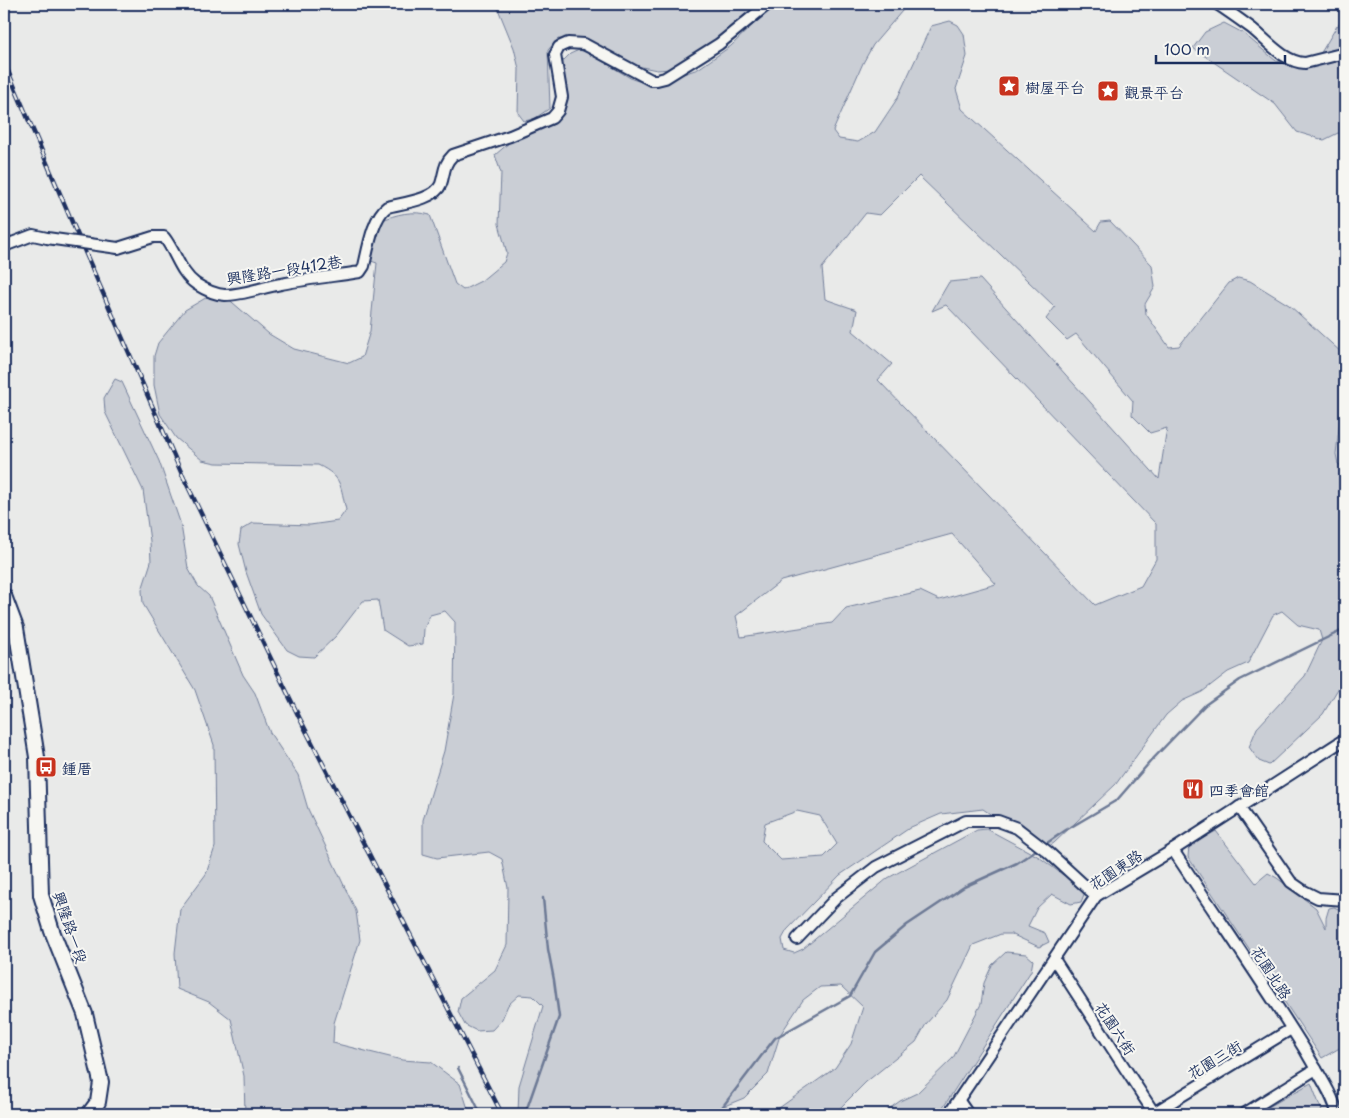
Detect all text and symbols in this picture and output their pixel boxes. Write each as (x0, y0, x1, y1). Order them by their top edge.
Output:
scale bar (1156, 32, 1285, 64)
text: 100 m (1164, 37, 1210, 60)
place icon: 樹屋平台 (997, 74, 1021, 98)
place label: 樹屋平台 (1025, 75, 1085, 98)
place icon: 觀景平台 (1096, 79, 1120, 103)
place label: 觀景平台 (1124, 80, 1184, 103)
street label: 興隆路一段412巷 (225, 249, 343, 289)
bus stop icon: 鍾厝 (34, 755, 58, 779)
place label: 鍾厝 (62, 756, 92, 779)
restaurant icon: 四季會館 (1181, 777, 1205, 801)
place label: 四季會館 (1209, 778, 1269, 801)
street label: 花園東路 (1084, 843, 1146, 895)
street label: 興隆路一段 (48, 888, 94, 966)
street label: 花園北路 (1246, 941, 1298, 1003)
street label: 花園六街 (1090, 997, 1142, 1059)
street label: 花園三街 (1182, 1034, 1246, 1084)

